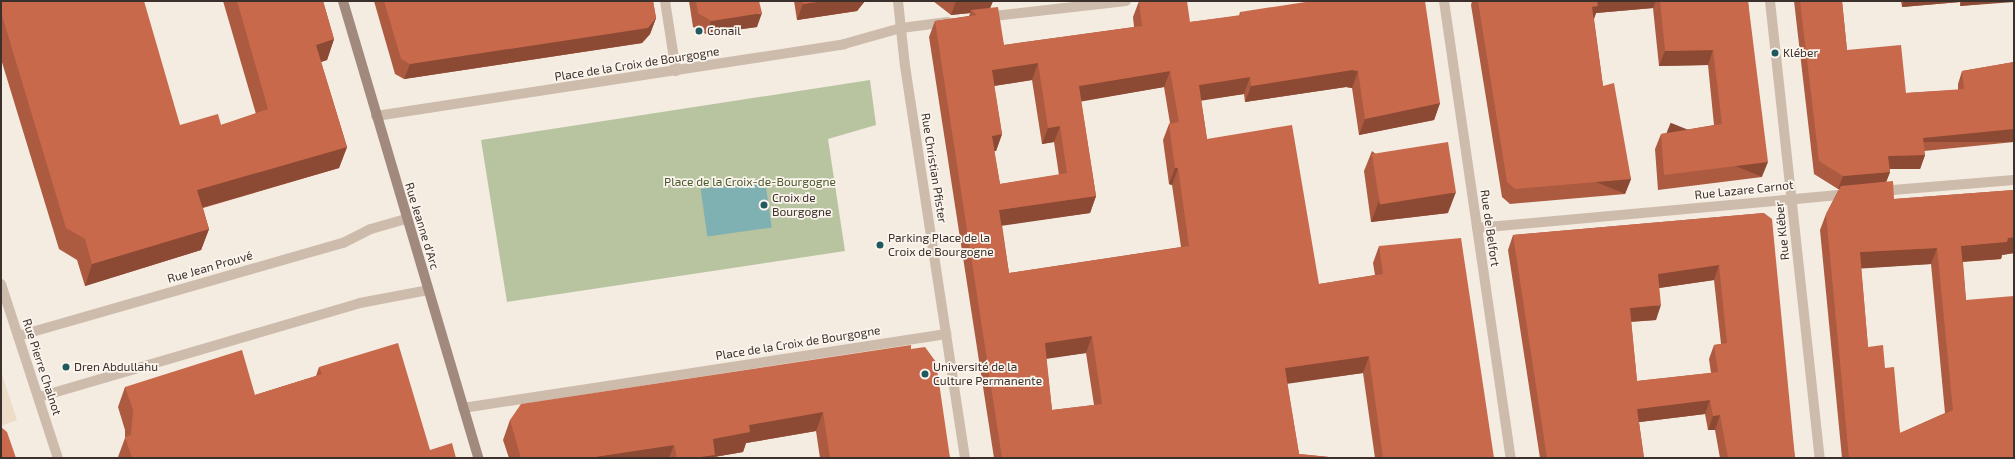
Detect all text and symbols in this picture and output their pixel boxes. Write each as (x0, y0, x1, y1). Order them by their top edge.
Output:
place label: Conail (707, 24, 741, 38)
marker: Conail (694, 26, 704, 36)
street label: Place de la Croix de Bourgogne (554, 44, 720, 84)
place label: Kléber (1783, 46, 1818, 60)
marker: Kléber (1770, 48, 1780, 58)
street label: Rue Christian Pfister (918, 112, 950, 224)
park label: Place de la Croix-de-Bourgogne (664, 175, 836, 189)
street label: Rue Lazare Carnot (1694, 178, 1794, 202)
street label: Rue Jeanne d'Arc (402, 181, 442, 271)
street label: Rue de Belfort (1477, 189, 1503, 267)
place label: Croix de Bourgogne (772, 191, 831, 219)
marker: Croix de Bourgogne (759, 200, 769, 210)
street label: Rue Kléber (1772, 201, 1792, 261)
place label: Parking Place de la Croix de Bourgogne (888, 231, 994, 259)
marker: Parking Place de la Croix de Bourgogne (875, 240, 885, 250)
street label: Rue Jean Prouvé (166, 248, 254, 286)
street label: Rue Pierre Chalnot (20, 317, 64, 417)
street label: Place de la Croix de Bourgogne (715, 323, 881, 363)
place label: Dren Abdullahu (74, 360, 158, 374)
place label: Université de la Culture Permanente (933, 360, 1042, 388)
marker: Dren Abdullahu (61, 362, 71, 372)
marker: Université de la Culture Permanente (920, 369, 930, 379)

